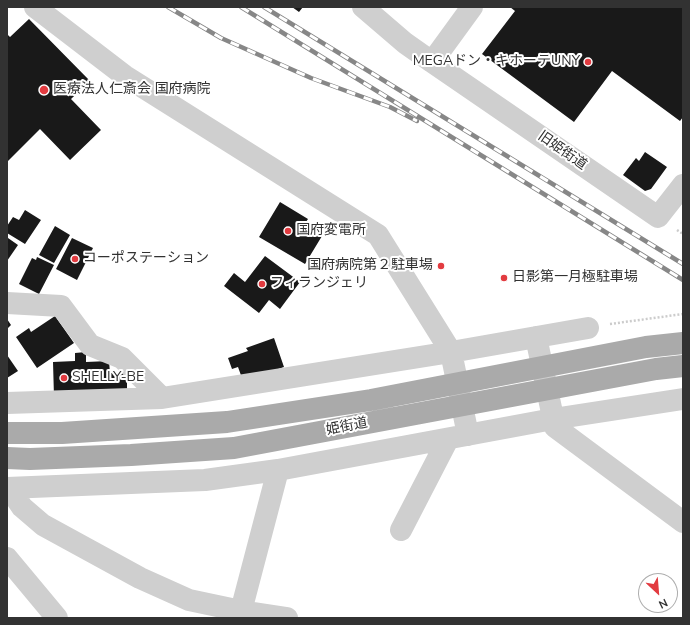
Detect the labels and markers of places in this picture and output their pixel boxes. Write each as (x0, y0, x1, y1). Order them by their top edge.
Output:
place label: MEGAドン・キホーテUNY (413, 54, 580, 70)
marker: MEGAドン・キホーテUNY (583, 57, 593, 67)
place label: 医療法人仁斎会 国府病院 (53, 82, 211, 98)
marker: 医療法人仁斎会 国府病院 (38, 84, 50, 96)
place label: 国府変電所 (296, 223, 366, 239)
marker: 国府変電所 (283, 226, 293, 236)
place label: コーポステーション (83, 251, 209, 267)
marker: コーポステーション (70, 254, 80, 264)
place label: 国府病院第２駐車場 (307, 258, 433, 274)
marker: 国府病院第２駐車場 (436, 261, 446, 271)
place label: 日影第一月極駐車場 (512, 270, 638, 286)
marker: 日影第一月極駐車場 (499, 273, 509, 283)
place label: フィランジェリ (270, 276, 368, 292)
marker: フィランジェリ (257, 279, 267, 289)
place label: SHELLY-BE (72, 370, 144, 386)
marker: SHELLY-BE (59, 373, 69, 383)

